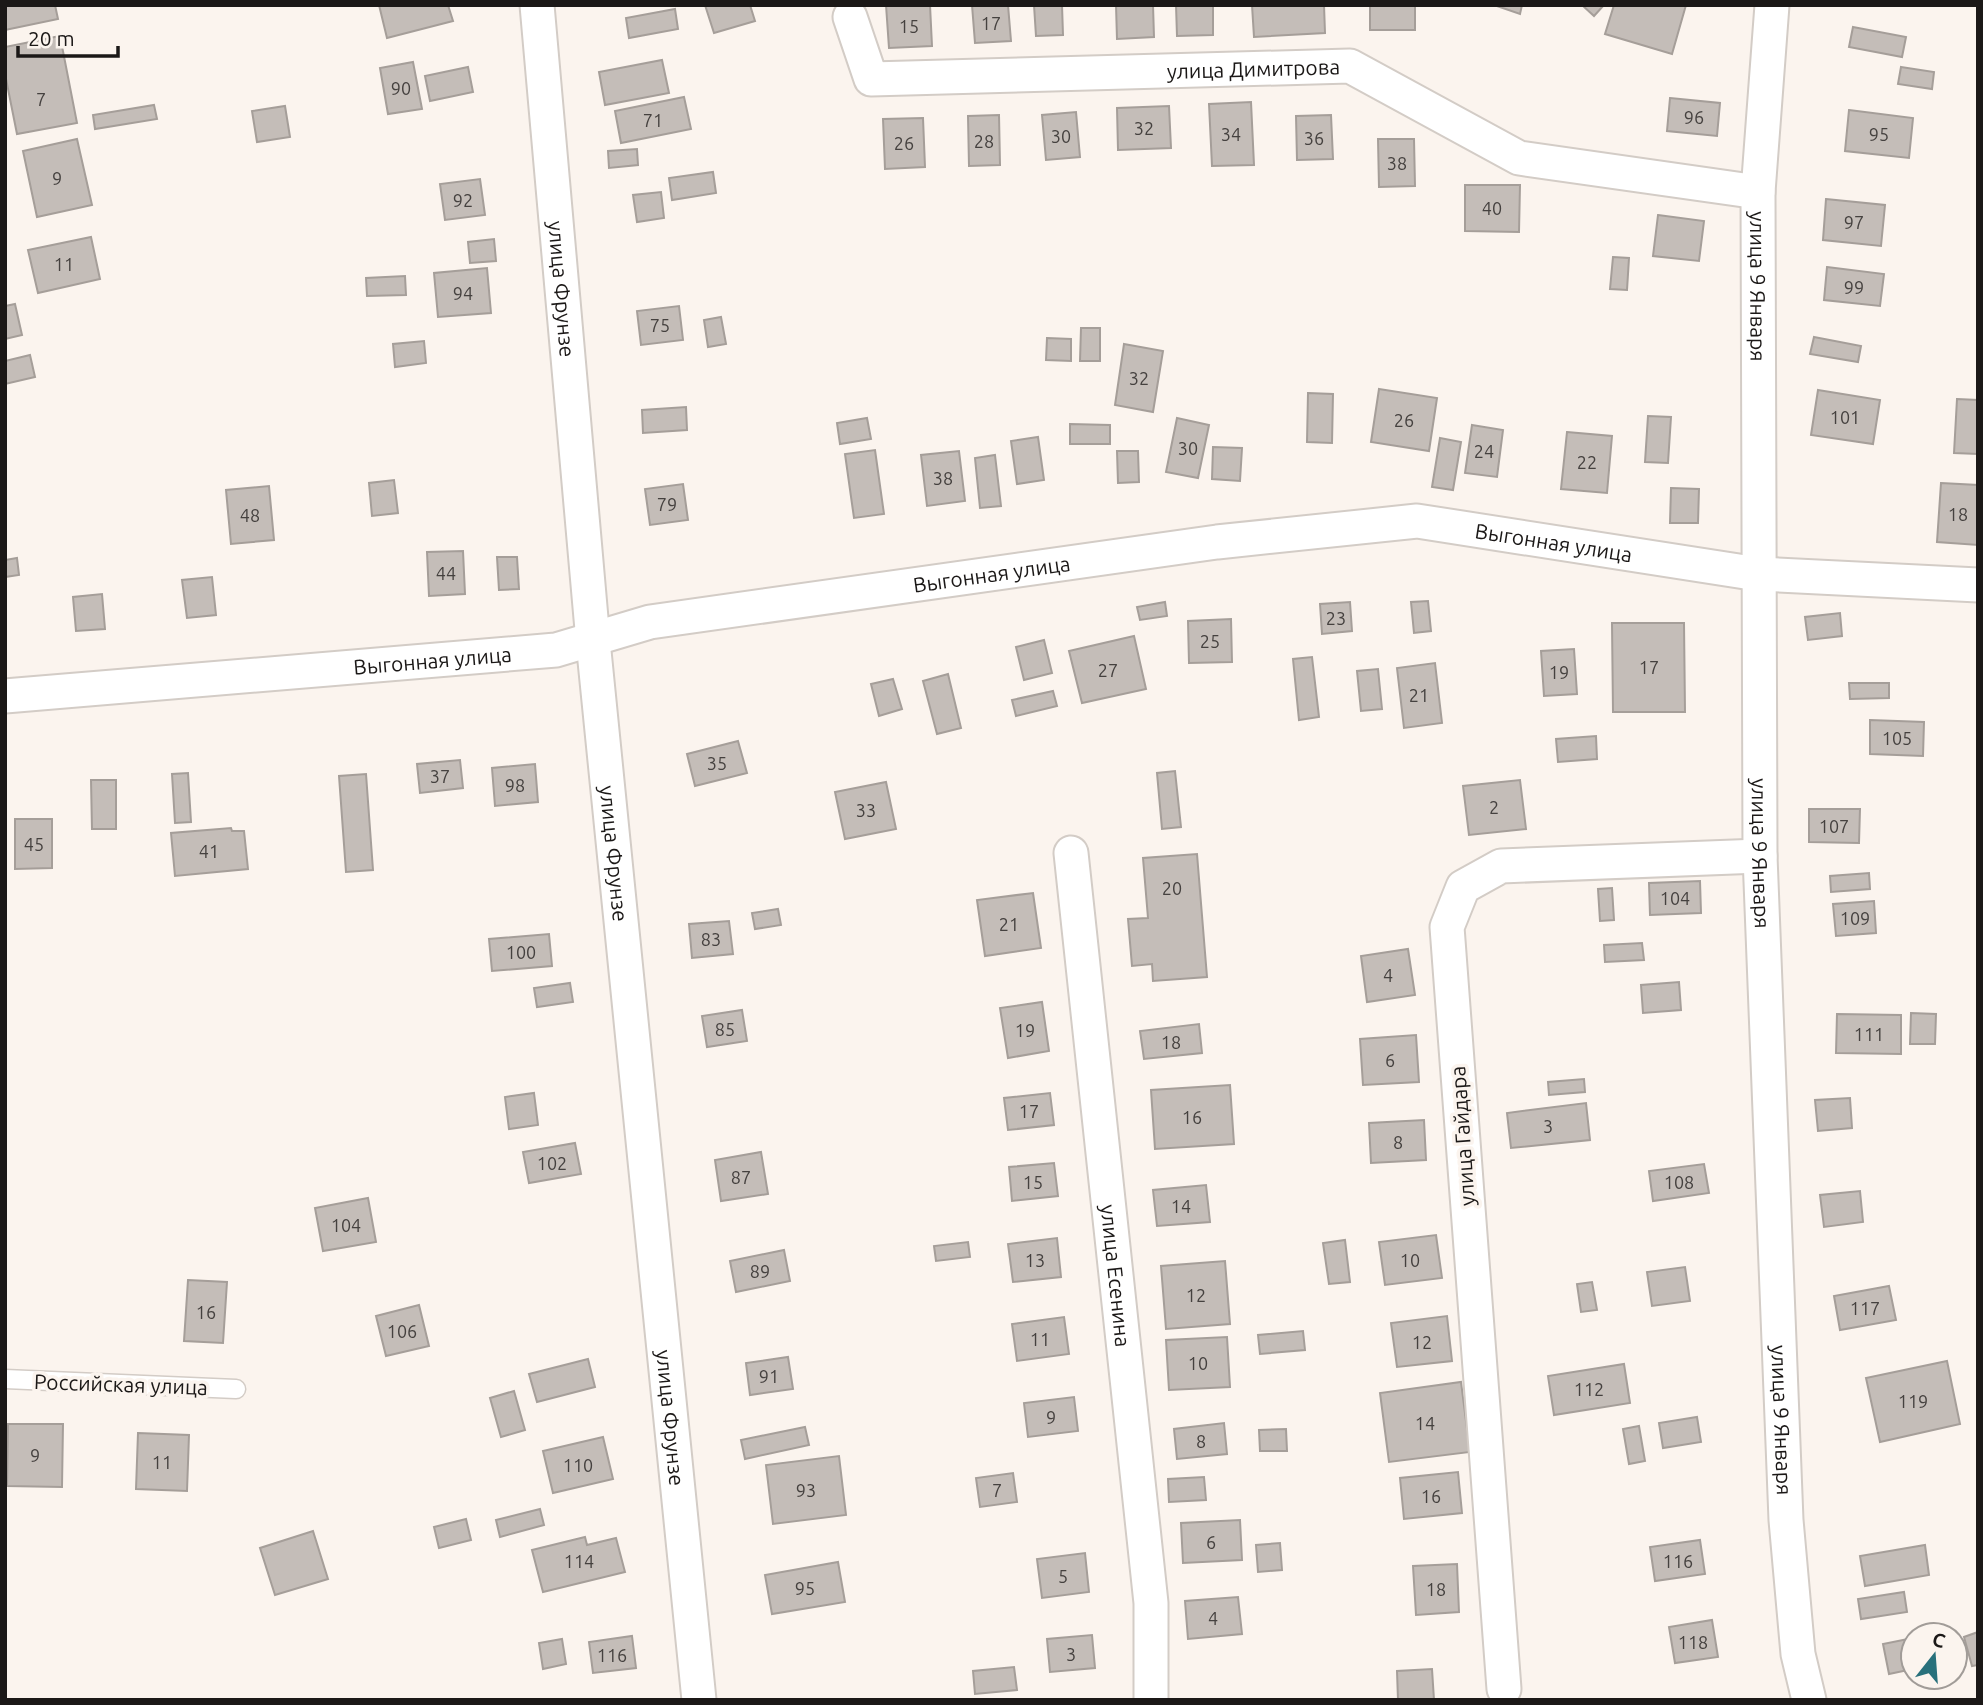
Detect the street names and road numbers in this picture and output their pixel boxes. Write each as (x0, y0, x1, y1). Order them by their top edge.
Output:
street label: улица Димитрова (1166, 54, 1340, 83)
street label: улица 9 Января (1746, 211, 1771, 362)
street label: улица Фрунзе (544, 220, 580, 358)
street label: Выгонная улица (1473, 518, 1634, 566)
street label: Выгонная улица (911, 551, 1072, 597)
street label: Выгонная улица (352, 642, 513, 679)
street label: улица 9 Января (1748, 778, 1775, 929)
street label: улица Фрунзе (596, 784, 633, 923)
street label: улица Гайдара (1445, 1065, 1479, 1207)
street label: улица Есенина (1097, 1203, 1136, 1348)
street label: улица 9 Января (1767, 1344, 1797, 1496)
street label: улица Фрунзе (652, 1348, 689, 1487)
street label: Российская улица (34, 1369, 208, 1399)

